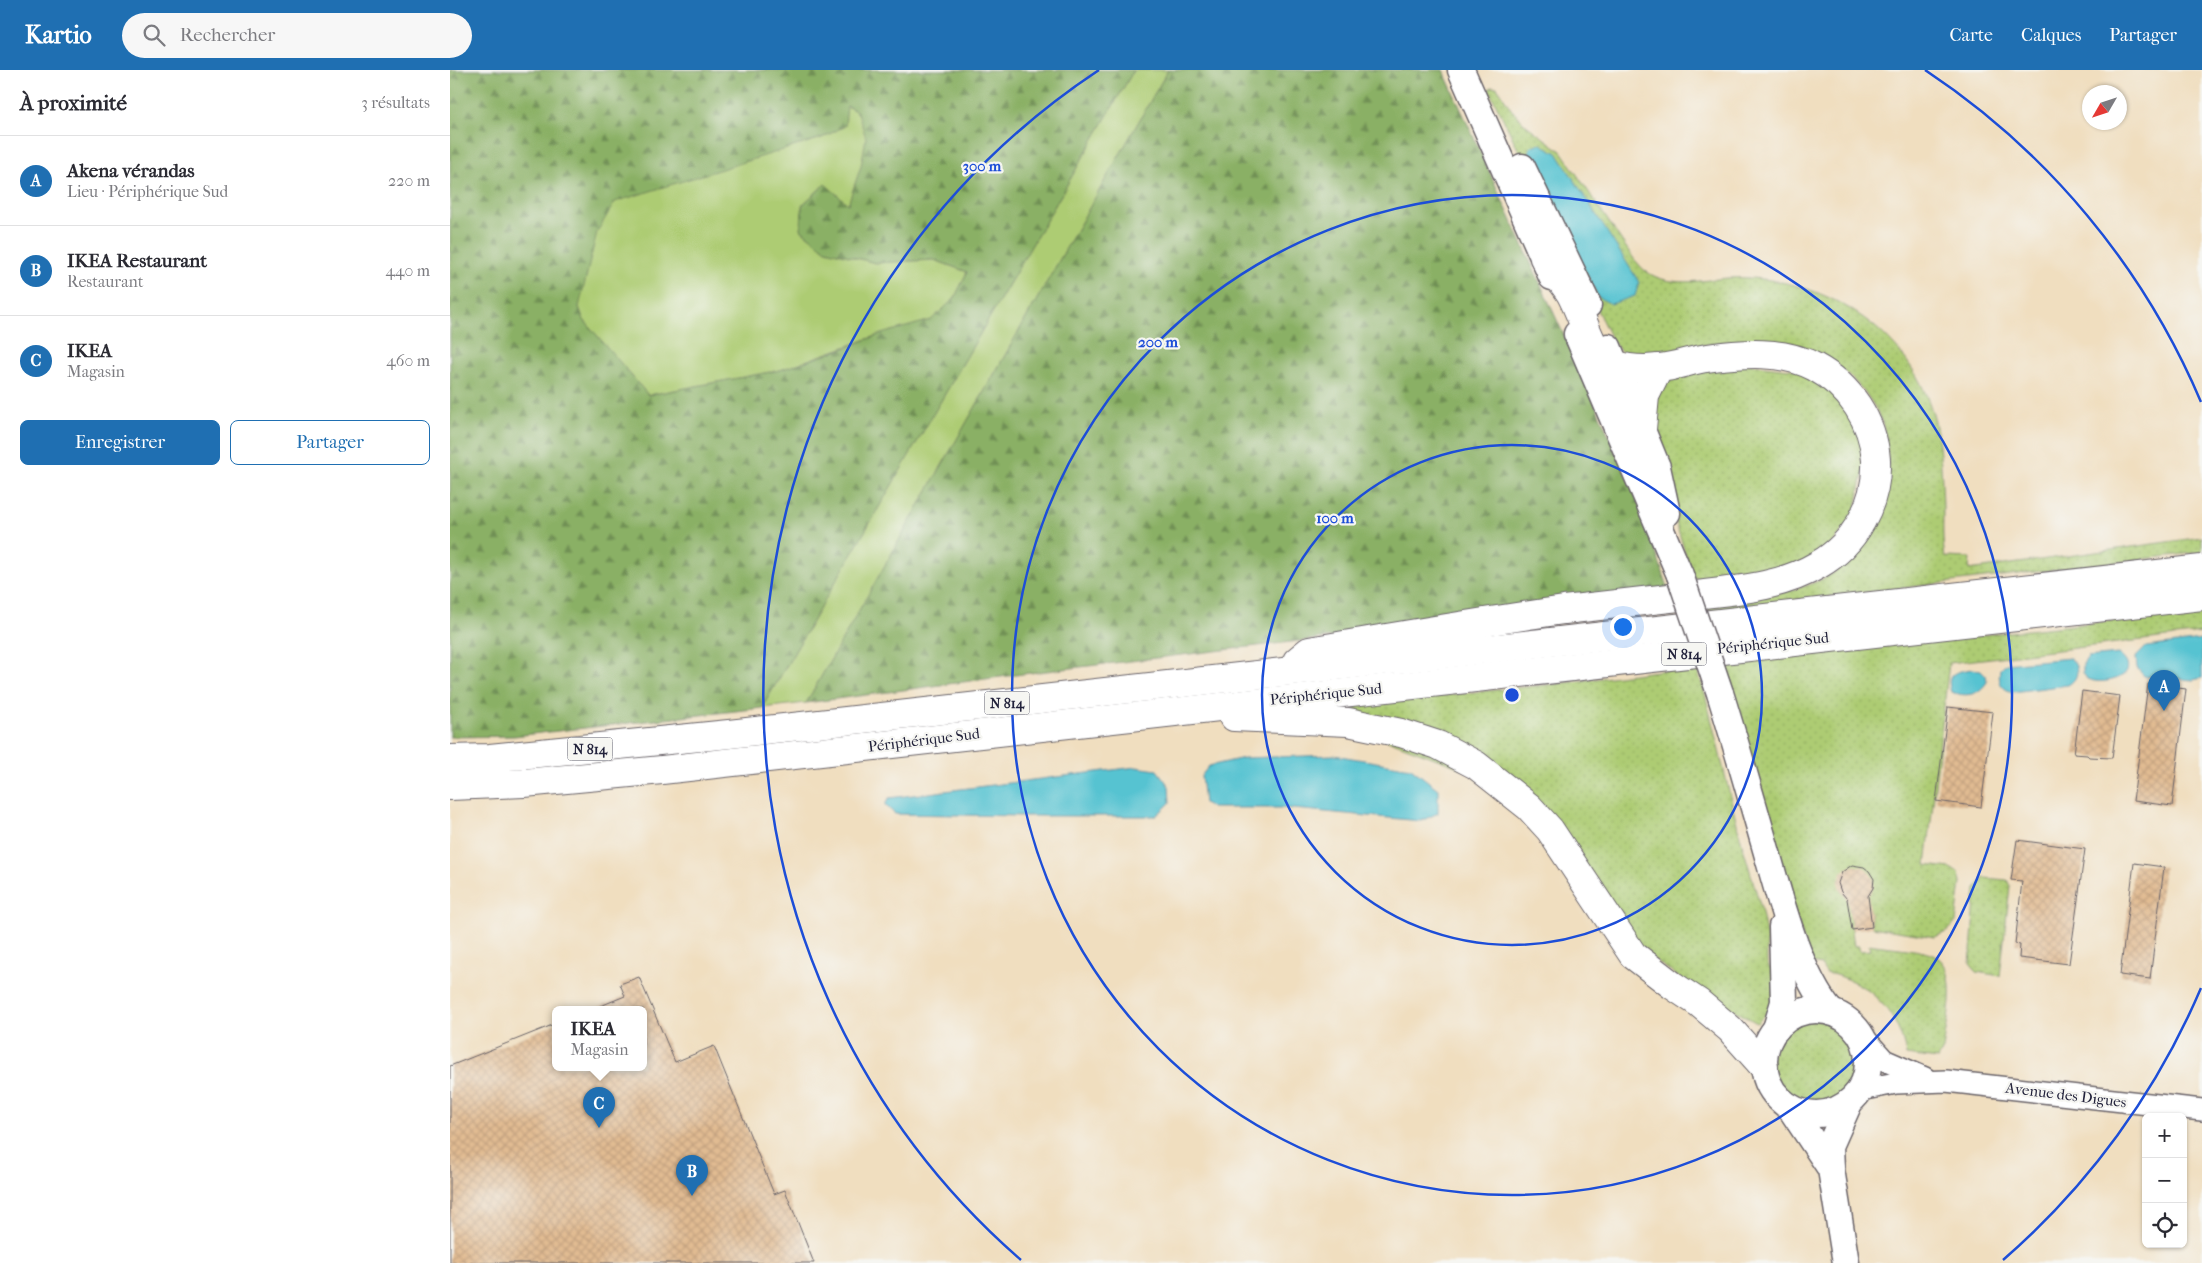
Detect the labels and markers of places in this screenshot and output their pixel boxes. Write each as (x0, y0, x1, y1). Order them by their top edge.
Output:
pin: A (2148, 670, 2180, 711)
centre of rings (1503, 686, 1521, 704)
pin: C (583, 1087, 615, 1128)
pin: B (676, 1155, 708, 1196)

